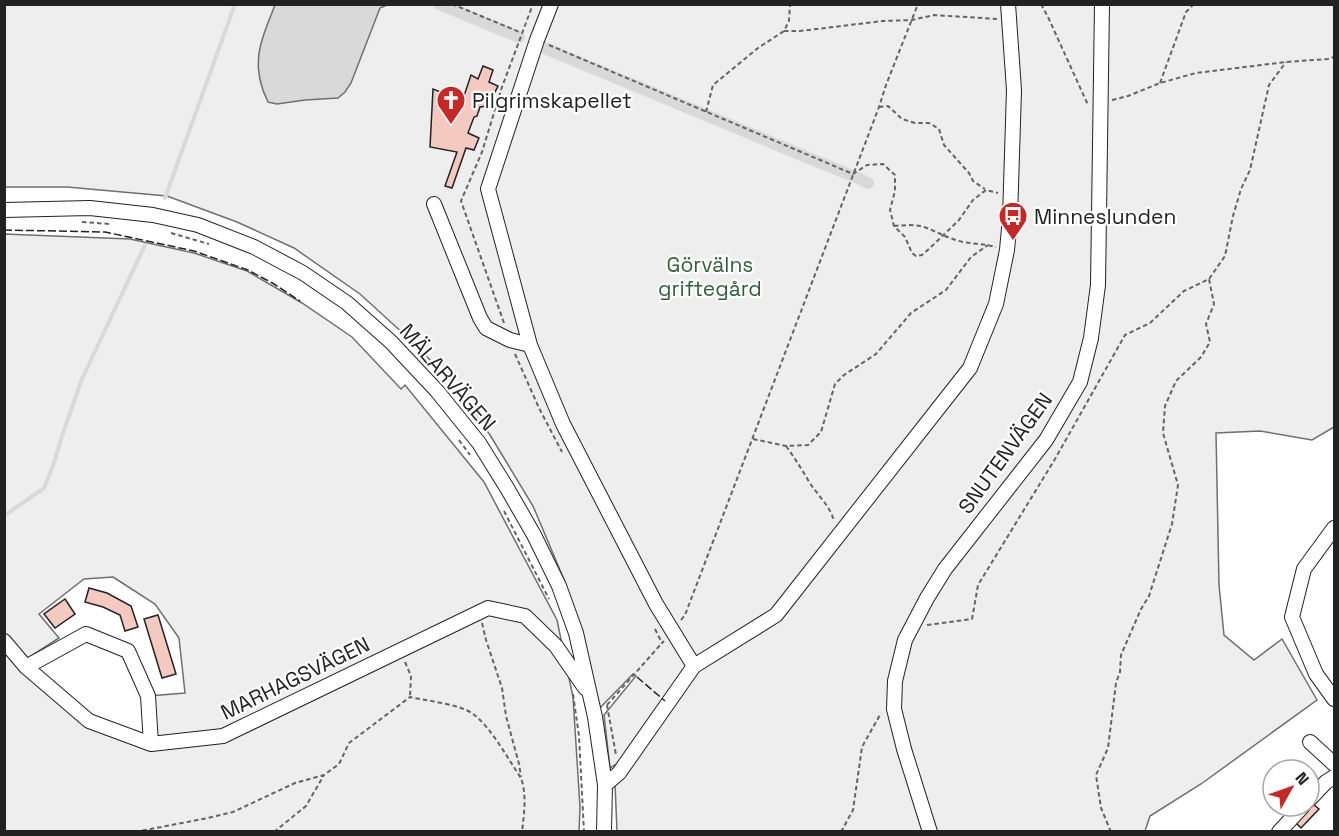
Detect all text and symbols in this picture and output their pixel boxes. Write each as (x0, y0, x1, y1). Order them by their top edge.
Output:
church icon: Pilgrimskapellet (435, 84, 467, 126)
place label: Pilgrimskapellet (472, 87, 632, 114)
bus stop icon: Minneslunden (997, 200, 1029, 242)
place label: Minneslunden (1034, 203, 1176, 230)
park label: Görvälns griftegård (658, 251, 762, 302)
street label: MÄLARVÄGEN (394, 318, 502, 436)
street label: SNUTENVÄGEN (952, 387, 1058, 519)
street label: MARHAGSVÄGEN (216, 630, 374, 726)
north arrow (1261, 758, 1321, 818)
text: N (1291, 768, 1314, 790)

